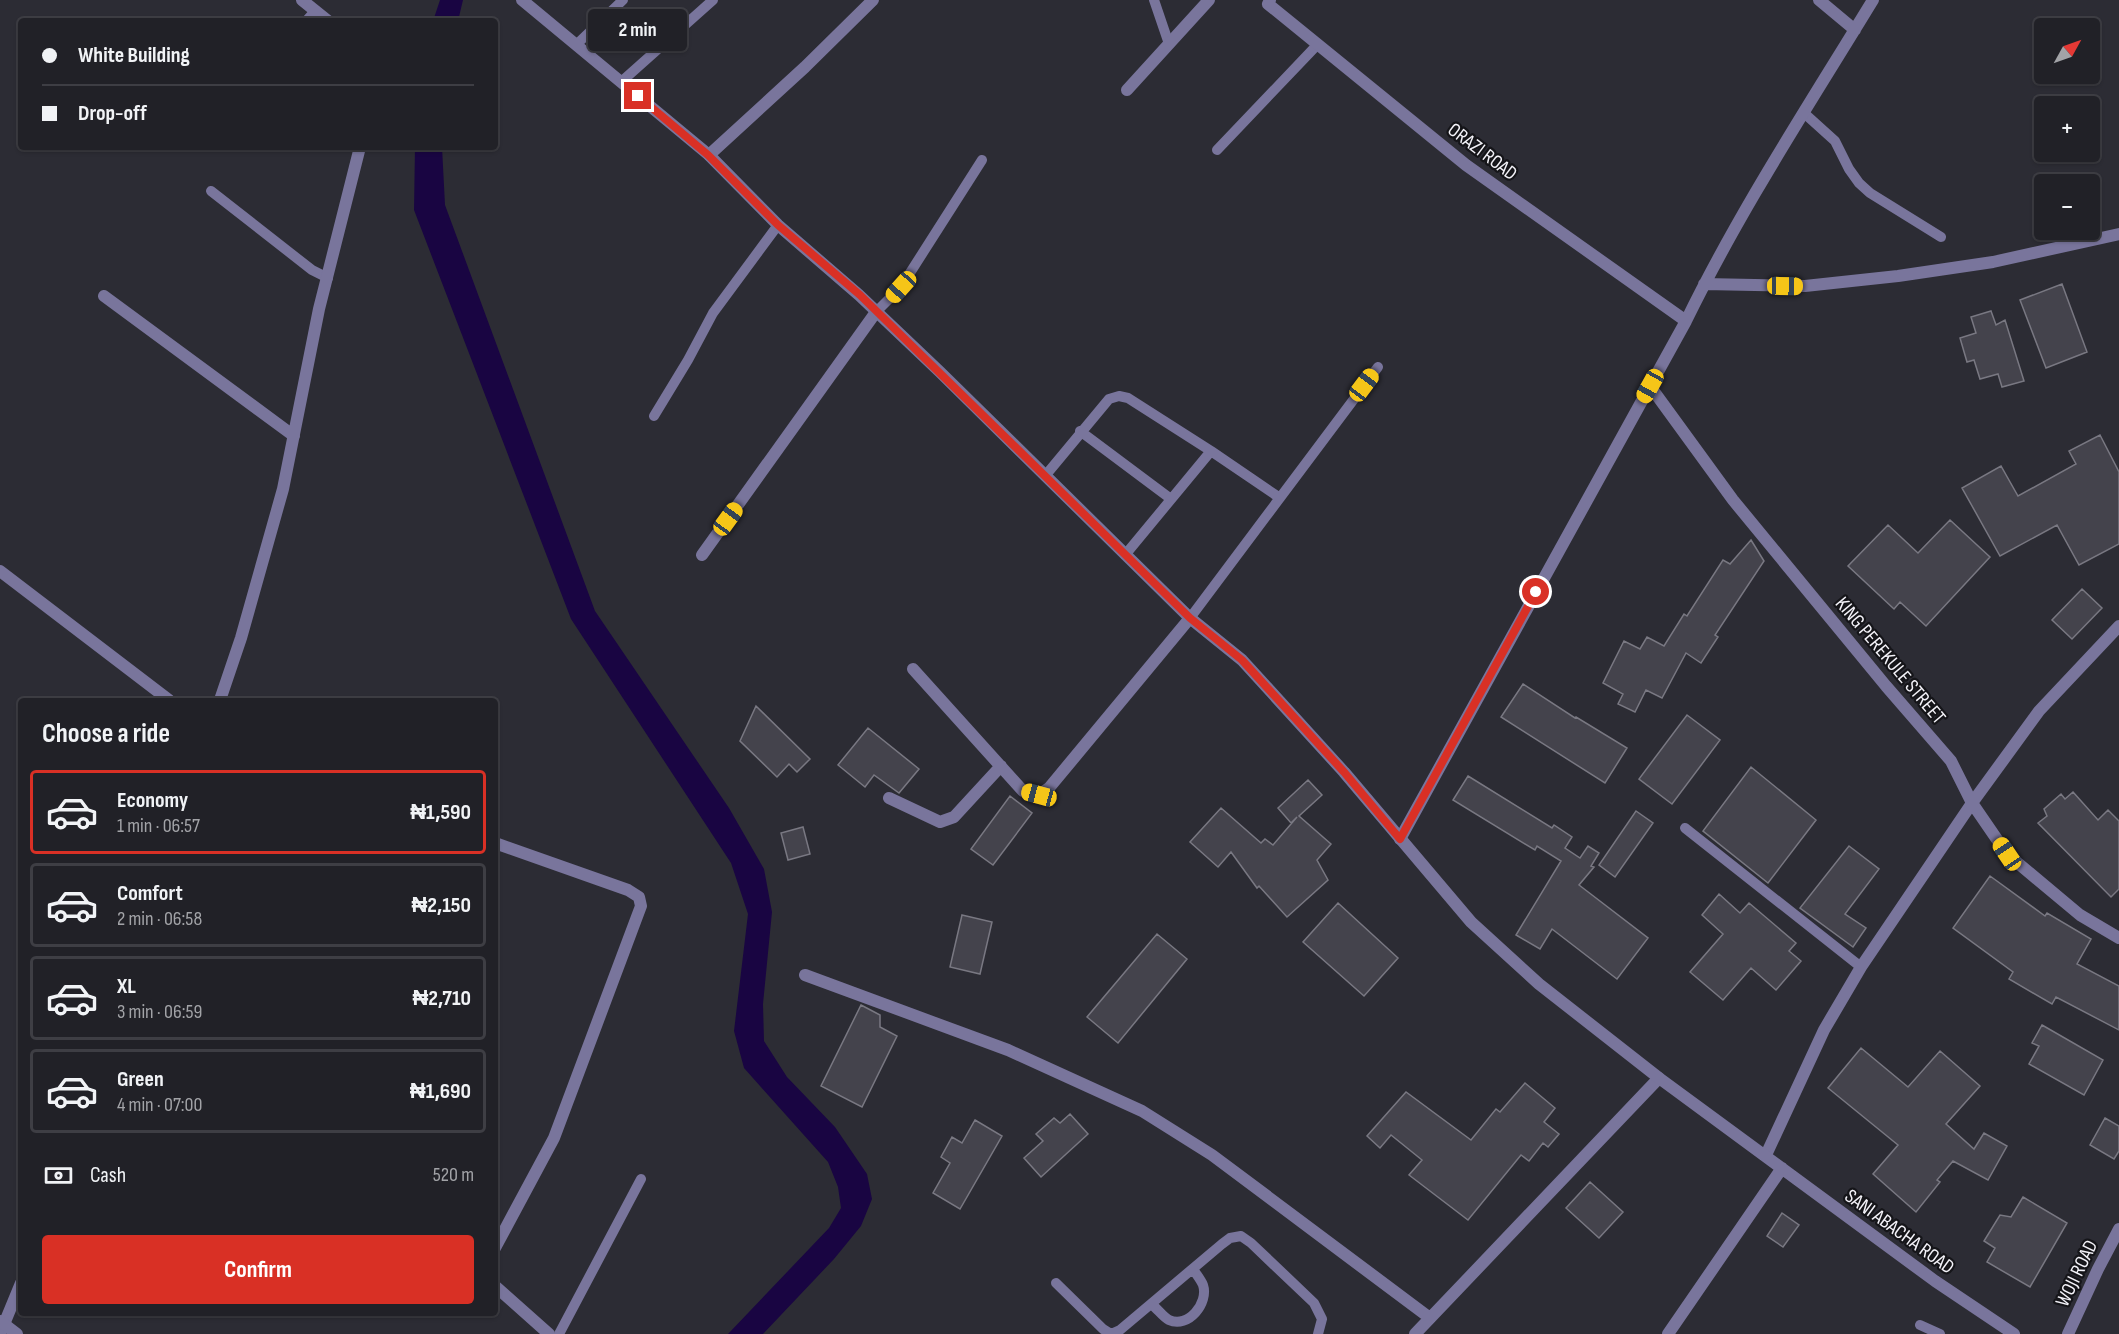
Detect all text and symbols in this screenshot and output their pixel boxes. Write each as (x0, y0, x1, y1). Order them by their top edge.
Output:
callout: 2 min (588, 9, 688, 51)
text: 2 min (618, 18, 657, 42)
north arrow (2034, 18, 2100, 84)
map controls (2034, 18, 2100, 240)
text: White Building (78, 42, 190, 69)
route end (624, 82, 651, 109)
button: + (2034, 96, 2100, 162)
text: Drop-off (78, 100, 147, 127)
street label: ORAZI ROAD (1443, 118, 1522, 186)
button: − (2034, 174, 2100, 240)
car (882, 268, 920, 306)
car (1767, 277, 1803, 295)
car (1346, 365, 1382, 405)
car (1633, 366, 1667, 406)
car (710, 499, 746, 539)
route start (1522, 578, 1549, 605)
street label: KING PEREKULE STREET (1830, 592, 1950, 729)
text: Choose a ride (42, 718, 170, 750)
car (1019, 782, 1059, 808)
icon: car (45, 785, 99, 839)
text: Economy (117, 787, 188, 814)
text: ₦1,590 (410, 799, 471, 826)
text: 1 min · 06:57 (117, 814, 200, 838)
car (1989, 834, 2025, 874)
icon: car (45, 878, 99, 932)
text: Comfort (117, 880, 183, 907)
text: ₦2,150 (411, 892, 471, 919)
text: 2 min · 06:58 (117, 907, 202, 931)
icon: car (45, 971, 99, 1025)
text: XL (117, 973, 136, 1000)
text: ₦2,710 (412, 985, 471, 1012)
text: 3 min · 06:59 (117, 1000, 202, 1024)
icon: car (45, 1064, 99, 1118)
text: Green (117, 1066, 164, 1093)
text: ₦1,690 (410, 1078, 471, 1105)
text: 4 min · 07:00 (117, 1093, 202, 1117)
icon: cash (42, 1159, 75, 1192)
text: Cash (90, 1162, 126, 1189)
text: 520 m (433, 1163, 474, 1187)
street label: SANI ABACHA ROAD (1840, 1184, 1959, 1279)
button: Confirm (42, 1235, 474, 1304)
street label: WOJI ROAD (2050, 1236, 2103, 1311)

